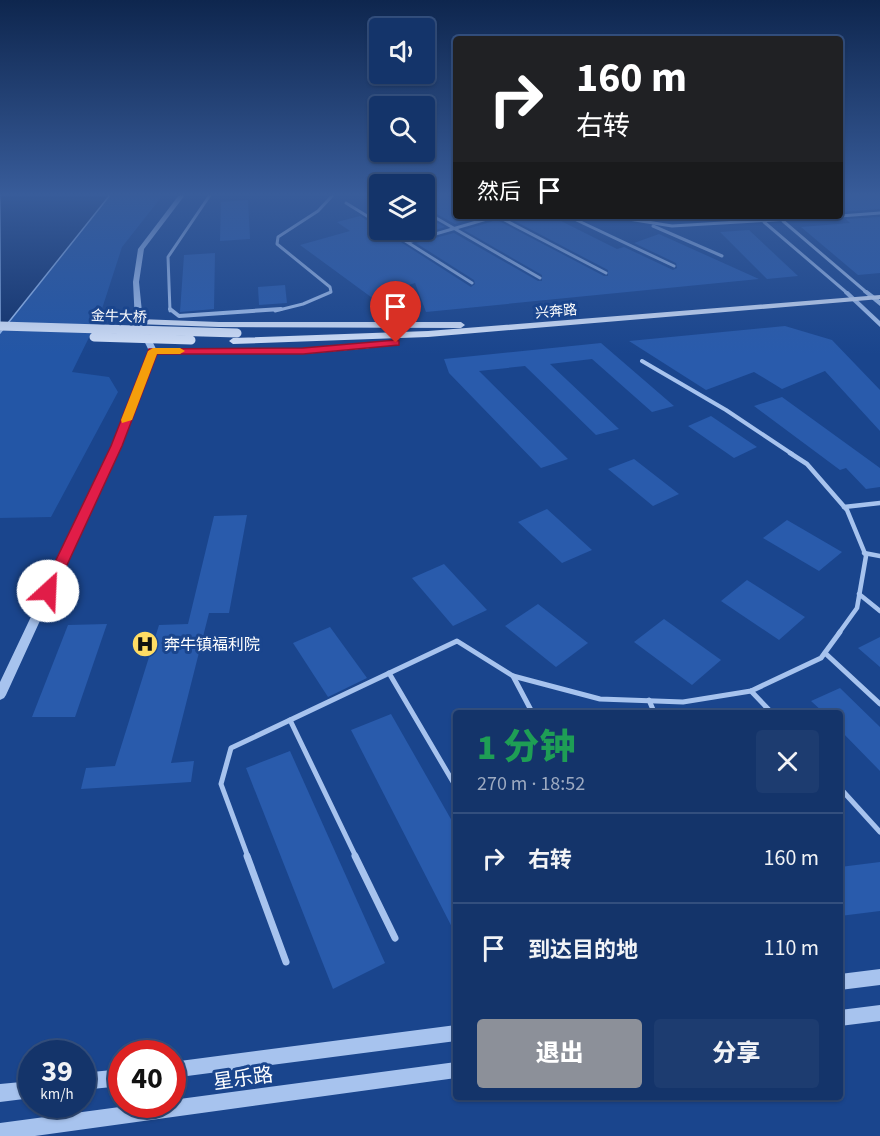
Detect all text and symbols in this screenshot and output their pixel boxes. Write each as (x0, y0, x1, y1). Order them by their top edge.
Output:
map controls (369, 18, 435, 240)
button: sound (369, 18, 435, 84)
text: 160 m (576, 48, 687, 108)
icon: right (477, 60, 555, 138)
button: search (369, 96, 435, 162)
text: 右转 (576, 107, 630, 146)
button: layers (369, 174, 435, 240)
icon: arrive (533, 174, 566, 207)
text: 然后 (477, 176, 521, 208)
pin (370, 281, 421, 343)
icon: arrive (379, 290, 412, 323)
street label: 兴奔路 (534, 300, 578, 324)
street label: 金牛大桥 (91, 306, 147, 328)
position arrow (16, 559, 80, 623)
hospital icon: 奔牛镇福利院 (130, 629, 160, 659)
place label: 奔牛镇福利院 (164, 634, 260, 656)
text: 1 分钟 (477, 722, 575, 773)
button: close (756, 730, 819, 793)
text: 270 m · 18:52 (477, 770, 585, 798)
icon: right (477, 842, 510, 875)
text: 160 m (764, 842, 819, 874)
text: 右转 (528, 844, 572, 876)
icon: arrive (477, 932, 510, 965)
text: 110 m (764, 932, 819, 964)
text: 到达目的地 (528, 934, 638, 966)
button: 退出 (477, 1019, 642, 1088)
button: 分享 (654, 1019, 819, 1088)
speed limit sign: 40 (108, 1040, 186, 1118)
text: 39 (41, 1050, 73, 1093)
street label: 星乐路 (211, 1061, 275, 1097)
text: km/h (40, 1084, 74, 1105)

